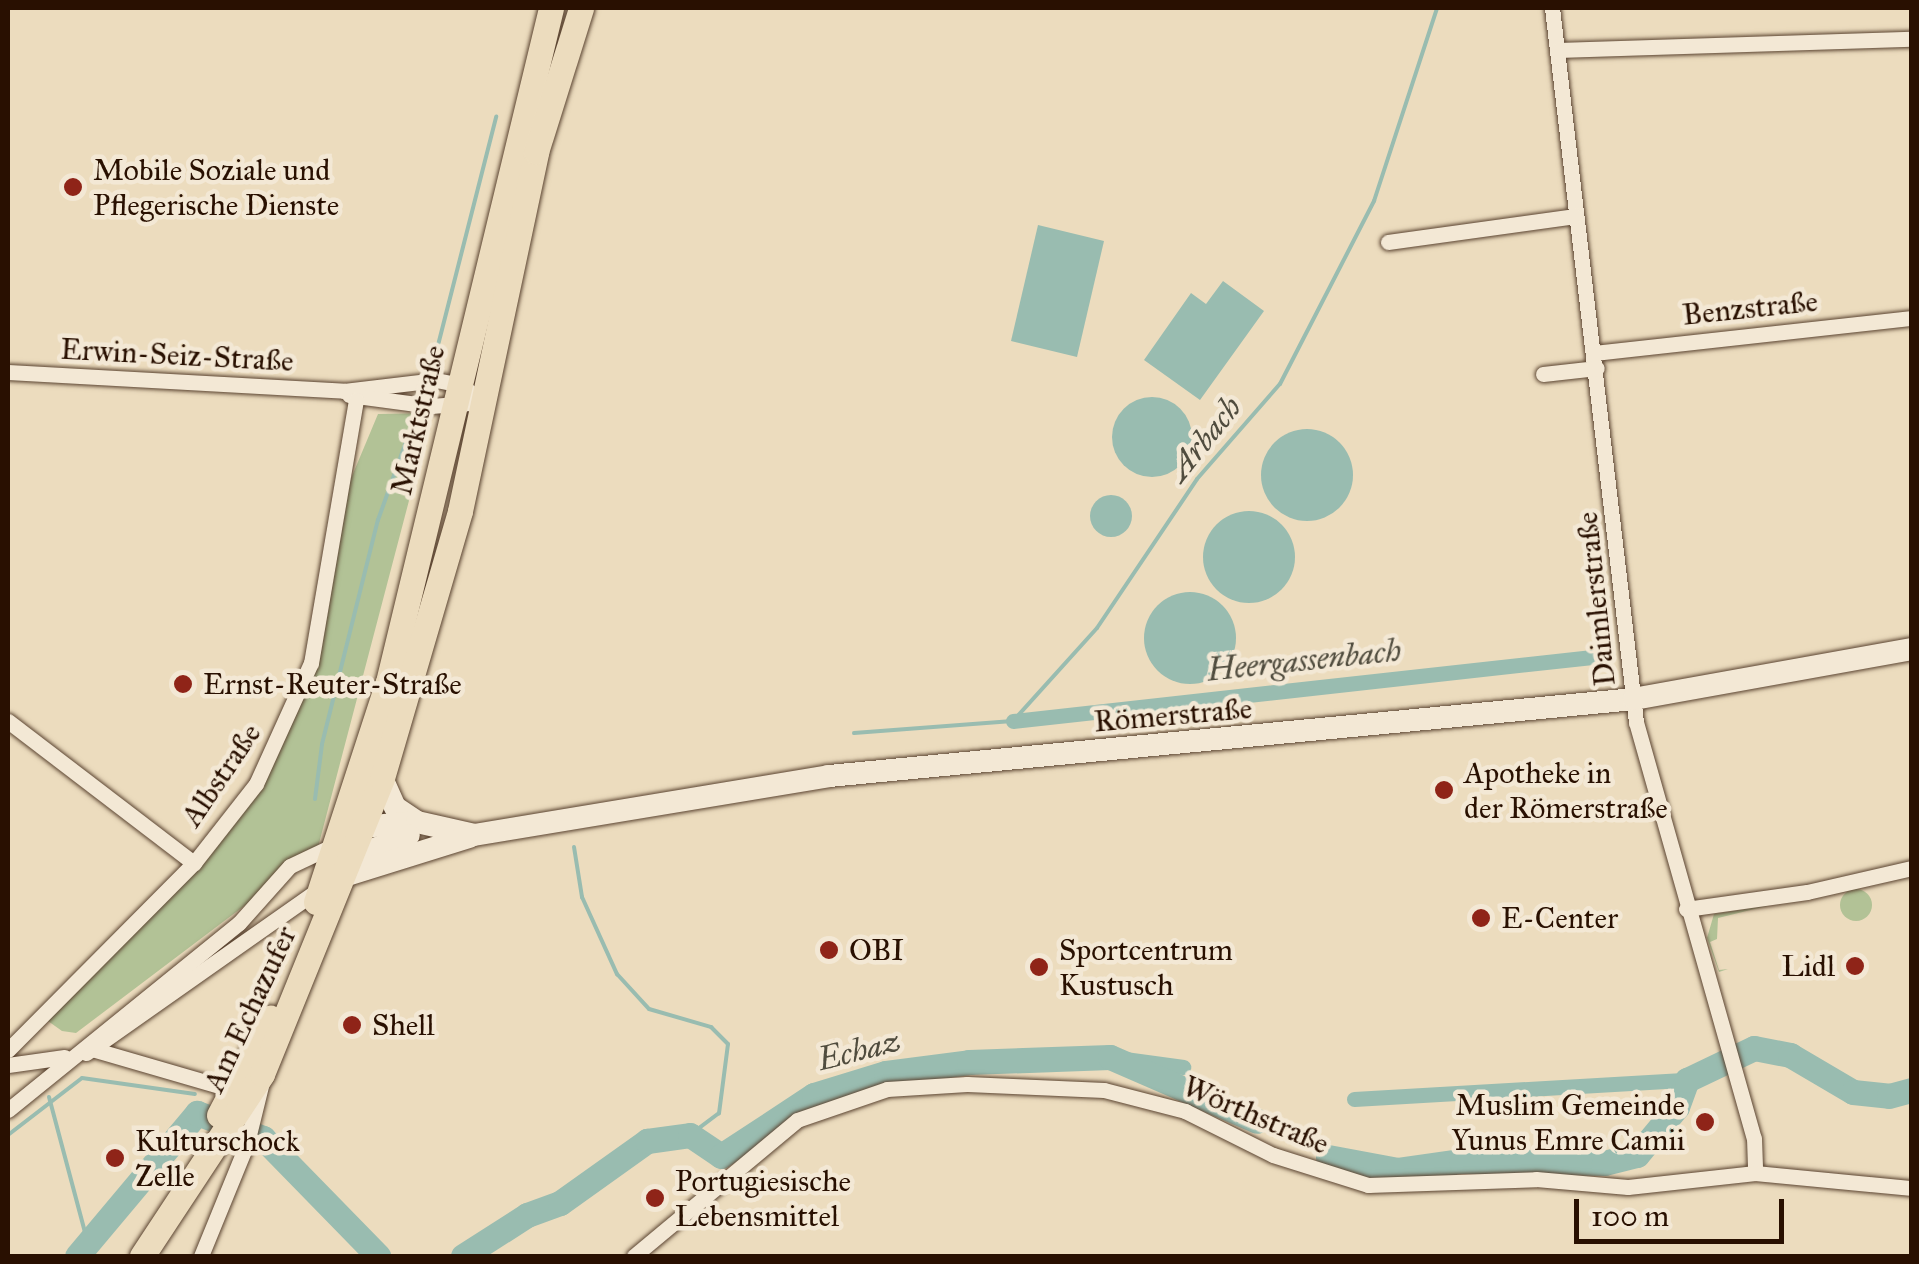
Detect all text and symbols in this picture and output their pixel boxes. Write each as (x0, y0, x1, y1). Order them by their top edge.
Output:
place label: Mobile Soziale und Pflegerische Dienste (93, 152, 339, 222)
marker: Mobile Soziale und Pflegerische Dienste (62, 176, 84, 198)
street label: Benzstraße (1681, 283, 1819, 333)
street label: Erwin-Seiz-Straße (60, 331, 294, 379)
street label: Marktstraße (383, 342, 453, 498)
water label: Arbach (1160, 389, 1250, 489)
street label: Daimlerstraße (1569, 510, 1623, 688)
water label: Heergassenbach (1205, 632, 1403, 690)
place label: Ernst-Reuter-Straße (203, 666, 462, 702)
marker: Ernst-Reuter-Straße (172, 673, 194, 695)
street label: Römerstraße (1092, 690, 1254, 740)
street label: Albstraße (174, 717, 268, 833)
place label: Apotheke in der Römerstraße (1464, 755, 1668, 826)
marker: Apotheke in der Römerstraße (1433, 779, 1455, 801)
place label: E-Center (1501, 900, 1618, 936)
marker: E-Center (1470, 907, 1492, 929)
street label: Am Echazufer (196, 920, 304, 1098)
place label: OBI (849, 932, 904, 968)
place label: Sportcentrum Kustusch (1059, 932, 1233, 1002)
marker: OBI (818, 939, 840, 961)
place label: Lidl (1782, 948, 1835, 984)
marker: Lidl (1844, 955, 1866, 977)
marker: Sportcentrum Kustusch (1028, 956, 1050, 978)
place label: Shell (372, 1007, 435, 1043)
marker: Shell (341, 1014, 363, 1036)
water label: Echaz (814, 1022, 904, 1080)
street label: Wörthstraße (1178, 1068, 1334, 1162)
place label: Muslim Gemeinde Yunus Emre Camii (1451, 1087, 1685, 1158)
marker: Muslim Gemeinde Yunus Emre Camii (1694, 1111, 1716, 1133)
place label: Kulturschock Zelle (135, 1123, 300, 1194)
marker: Kulturschock Zelle (104, 1147, 126, 1169)
place label: Portugiesische Lebensmittel (675, 1163, 851, 1234)
scale bar (1579, 1179, 1789, 1241)
marker: Portugiesische Lebensmittel (644, 1187, 666, 1209)
text: 100 m (1591, 1198, 1669, 1234)

